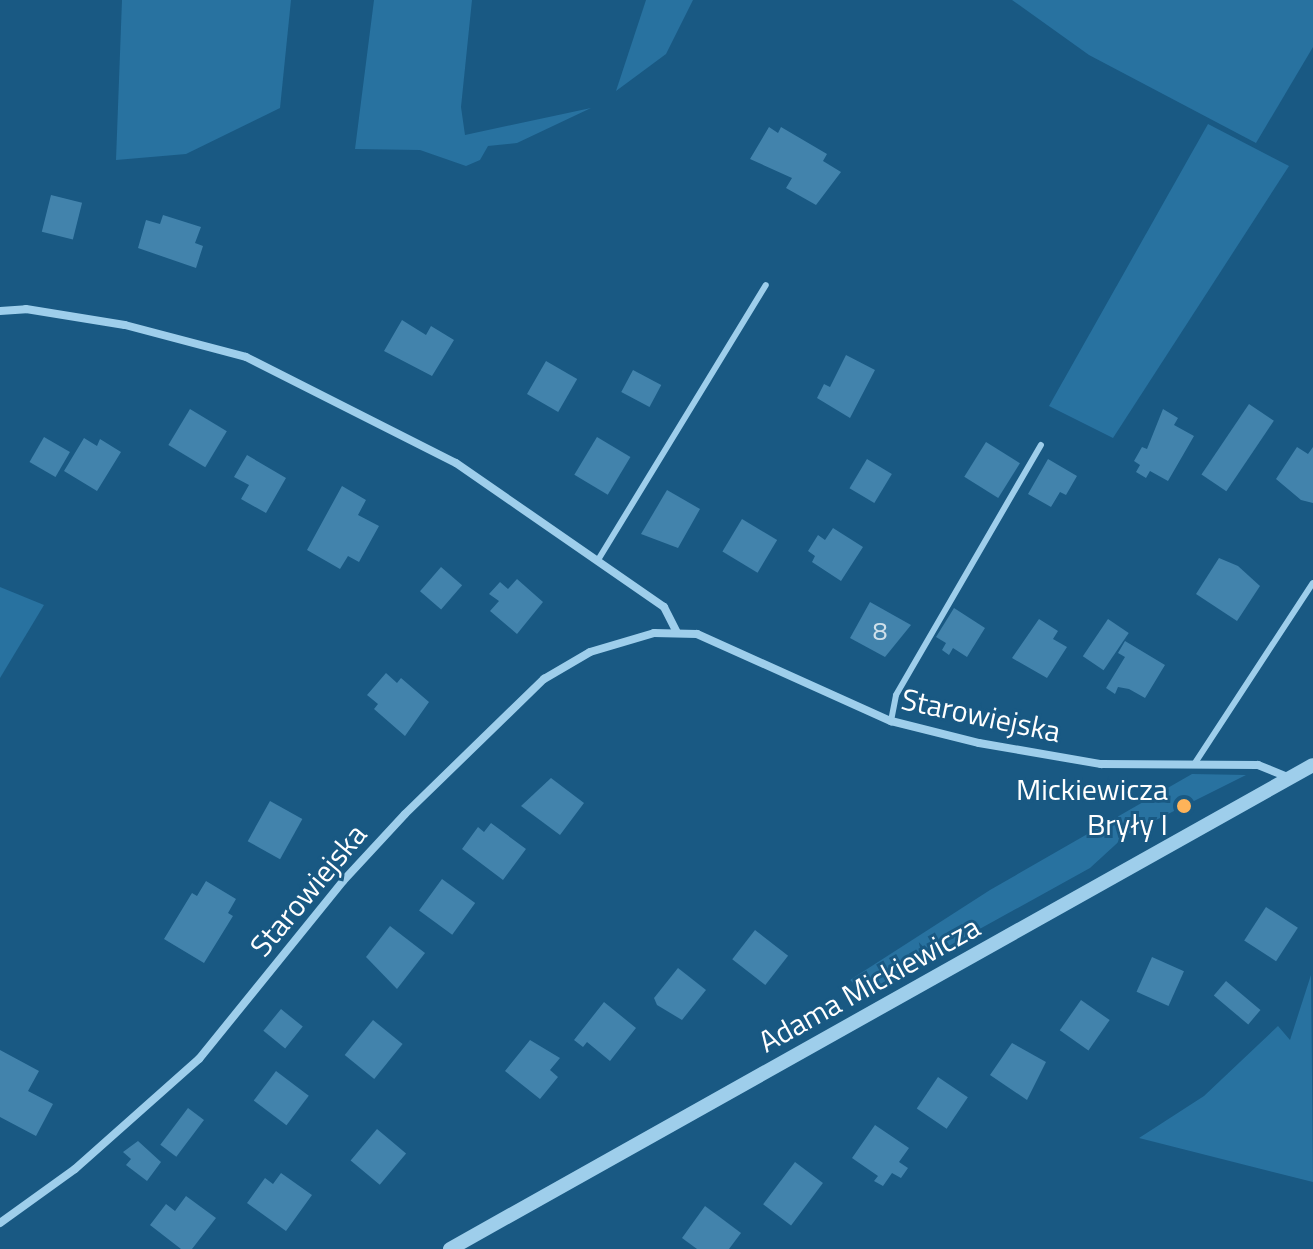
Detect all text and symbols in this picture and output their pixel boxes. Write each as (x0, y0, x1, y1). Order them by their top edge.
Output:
house number: 8 (873, 615, 887, 647)
street label: Starowiejska (898, 681, 1064, 749)
place label: Mickiewicza Bryły I (1016, 771, 1168, 842)
marker: Mickiewicza Bryły I (1175, 797, 1193, 815)
street label: Starowiejska (242, 816, 374, 964)
street label: Adama Mickiewicza (752, 908, 986, 1060)

